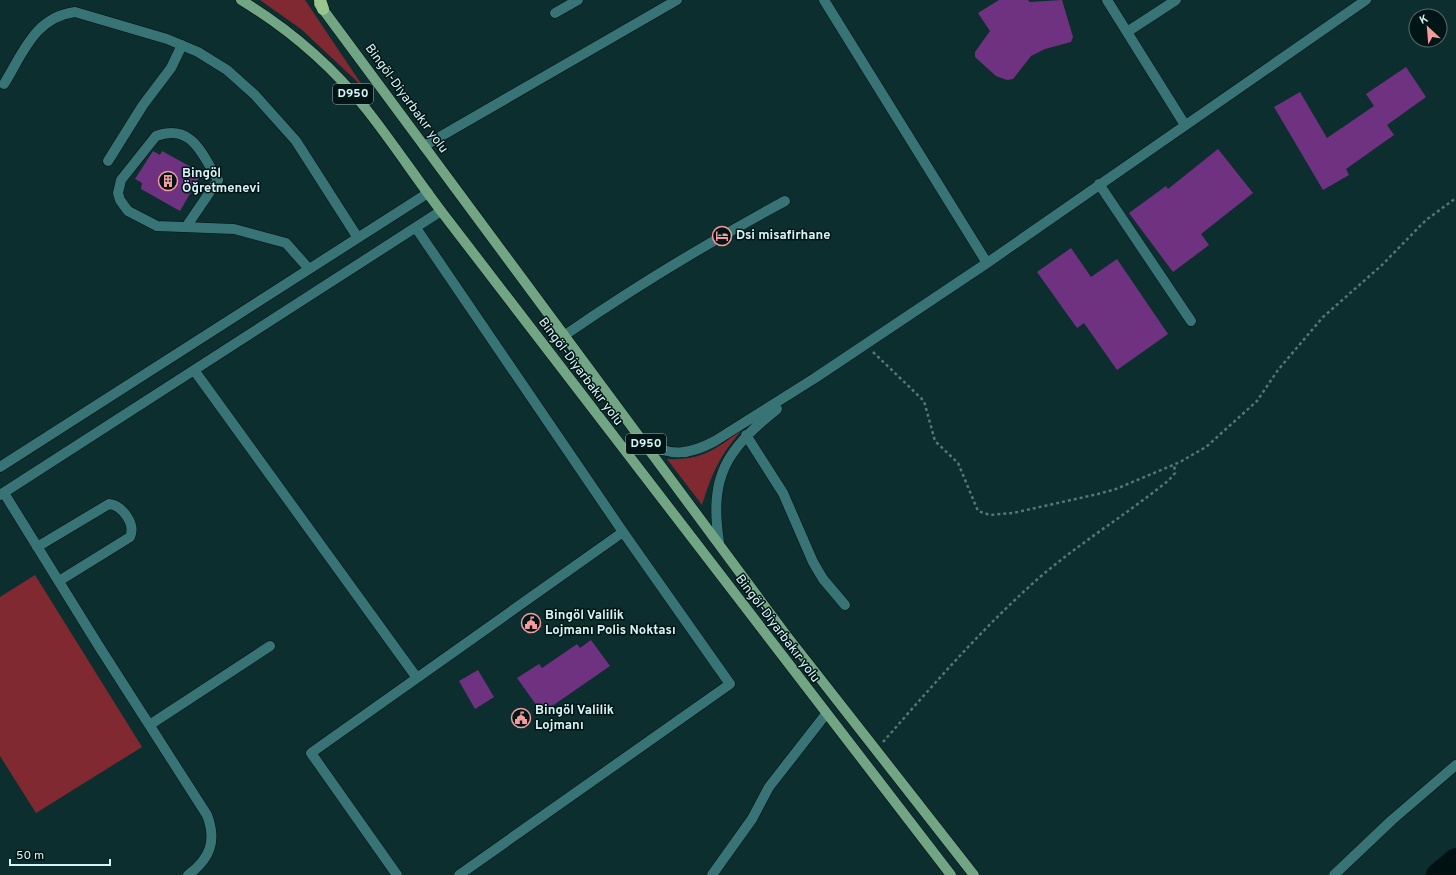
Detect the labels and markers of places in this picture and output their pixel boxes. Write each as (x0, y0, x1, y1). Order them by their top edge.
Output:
place label: Bingöl Öğretmenevi (182, 166, 260, 197)
building icon: Bingöl Öğretmenevi (157, 170, 179, 192)
hotel icon: Dsi misafirhane (711, 225, 733, 247)
place label: Dsi misafirhane (736, 228, 831, 244)
place label: Bingöl Valilik Lojmanı Polis Noktası (545, 608, 676, 639)
public building icon: Bingöl Valilik Lojmanı Polis Noktası (520, 612, 542, 634)
place label: Bingöl Valilik Lojmanı (535, 703, 614, 734)
public building icon: Bingöl Valilik Lojmanı (510, 707, 532, 729)

